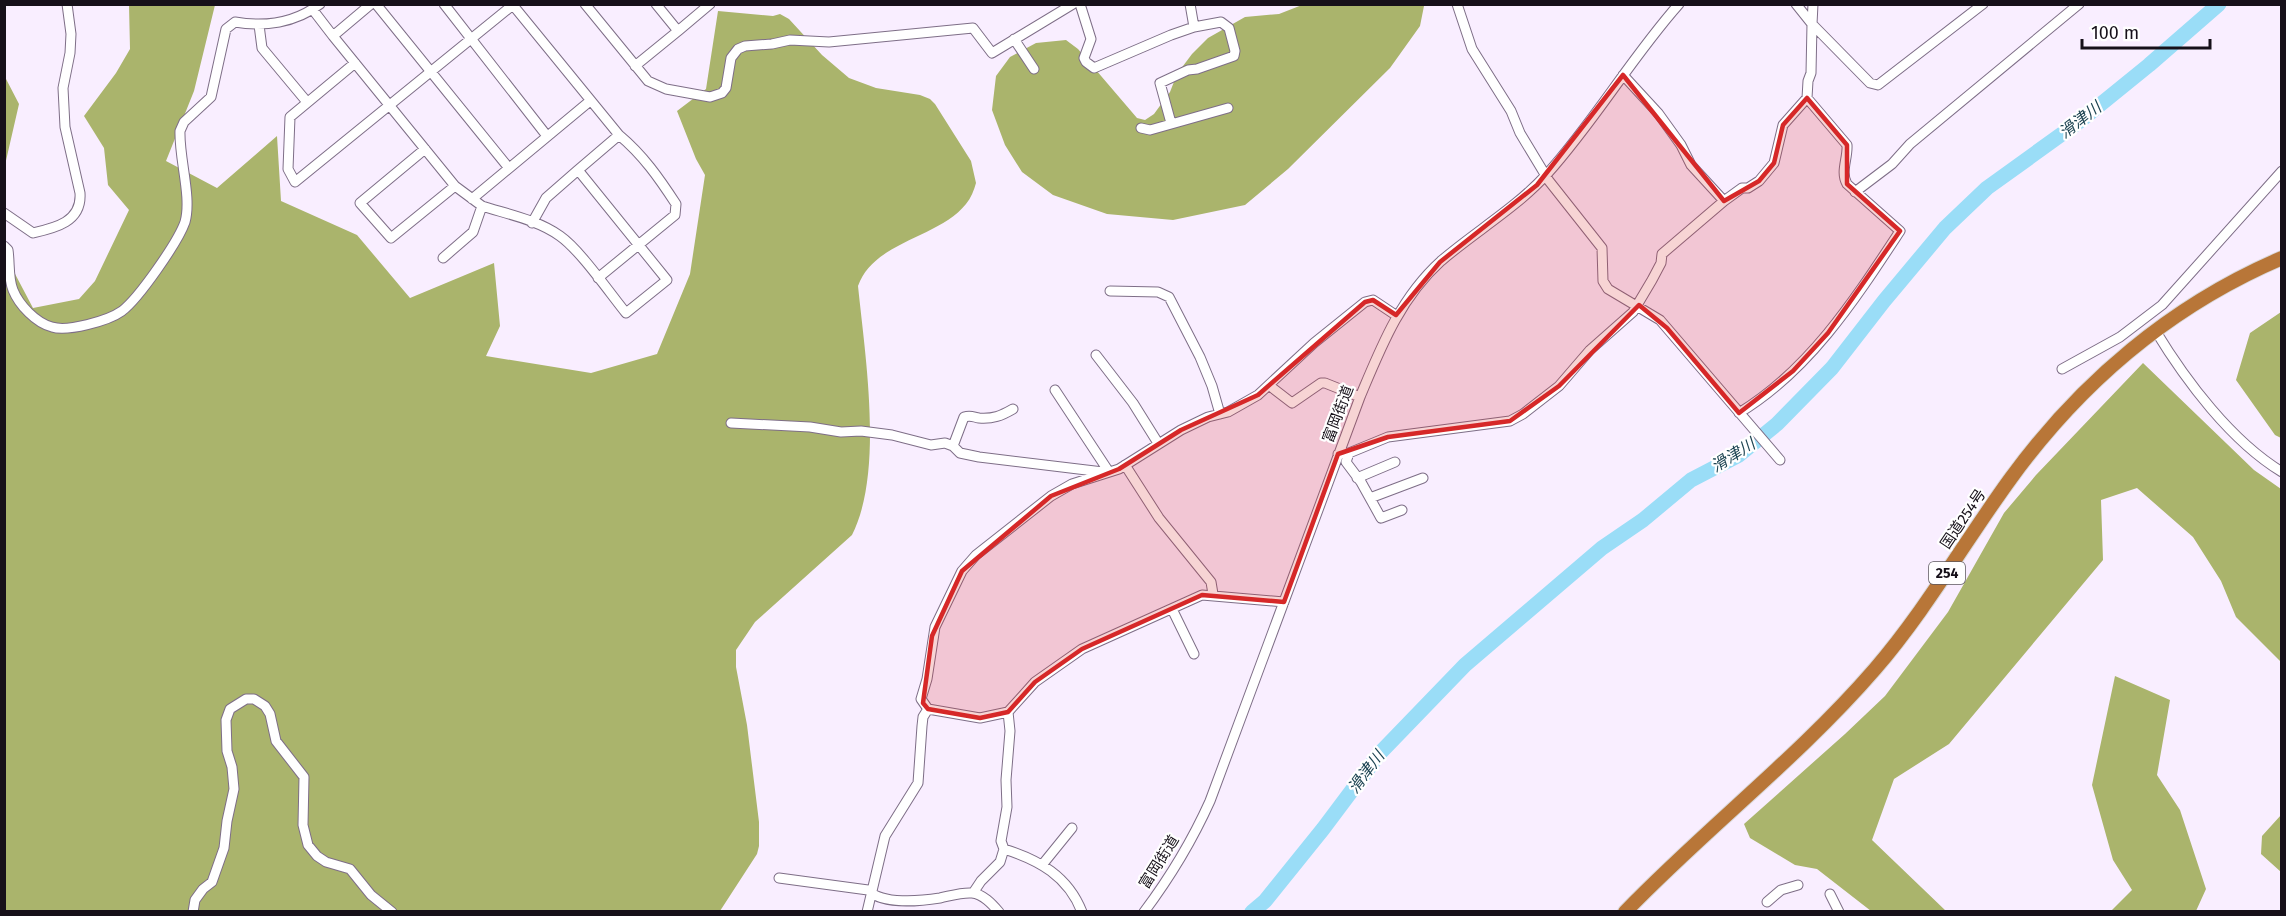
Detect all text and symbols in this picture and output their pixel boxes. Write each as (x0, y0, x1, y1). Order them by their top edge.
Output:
scale bar (2082, 12, 2210, 50)
text: 100 m (2091, 22, 2139, 44)
water label: 滑津川 (2055, 97, 2106, 142)
street label: 富岡街道 (1319, 383, 1357, 445)
water label: 滑津川 (1708, 433, 1760, 476)
street label: 国道254号 (1937, 486, 1989, 552)
road number: 254 (1929, 562, 1965, 584)
water label: 滑津川 (1344, 746, 1389, 797)
street label: 富岡街道 (1135, 832, 1183, 892)

